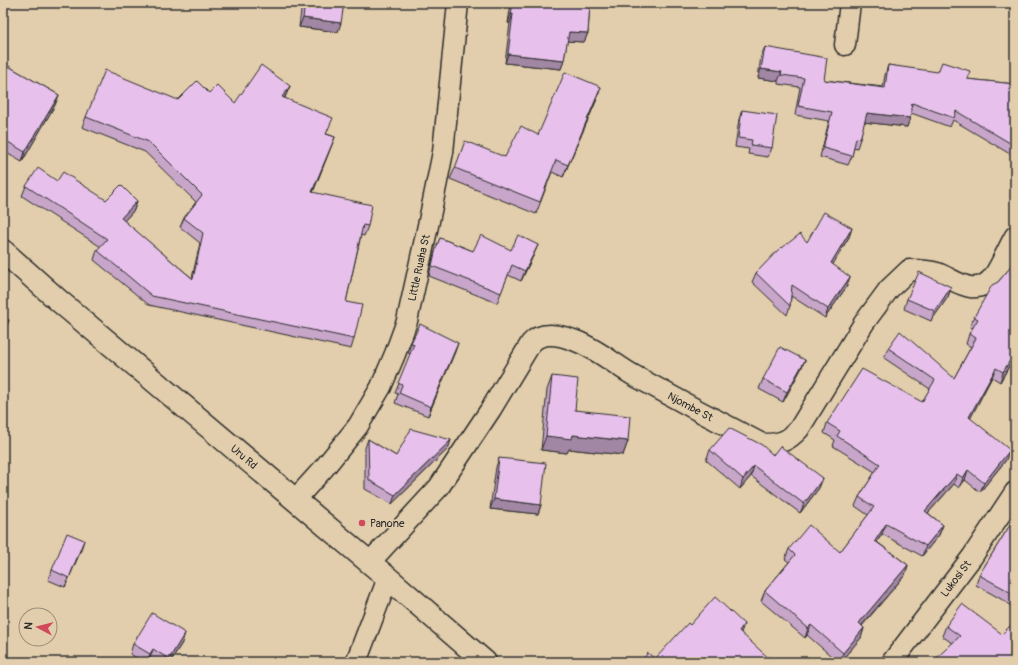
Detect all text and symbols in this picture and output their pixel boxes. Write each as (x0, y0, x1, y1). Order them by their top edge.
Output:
street label: Little Ruaha St (405, 233, 433, 302)
street label: Njombe St (666, 389, 716, 424)
street label: Uru Rd (228, 442, 260, 472)
place label: Panone (370, 517, 405, 530)
marker: Panone (357, 518, 367, 528)
street label: Lukosi St (938, 557, 974, 599)
north arrow (18, 607, 58, 647)
text: N (22, 621, 36, 630)

